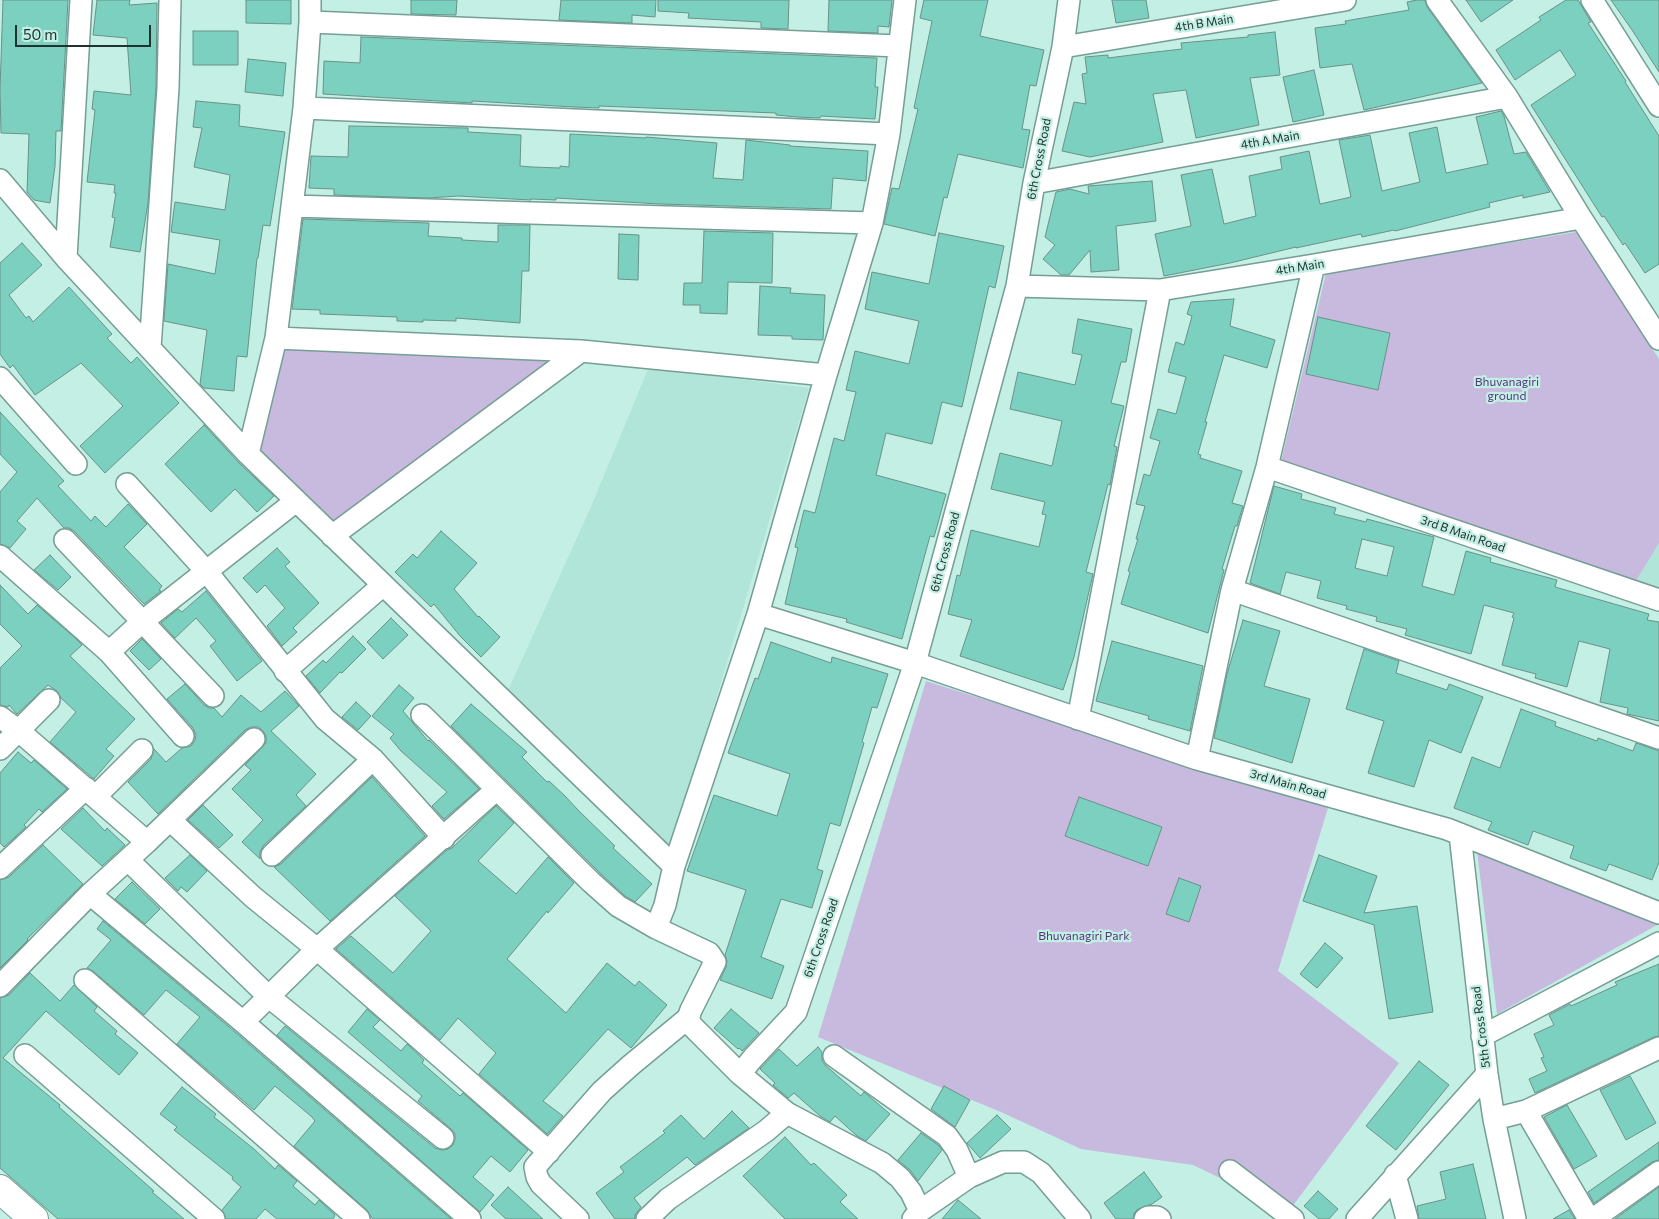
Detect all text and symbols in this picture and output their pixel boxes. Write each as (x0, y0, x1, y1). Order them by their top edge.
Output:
street label: 4th B Main (1174, 11, 1234, 35)
scale bar (18, 15, 154, 47)
text: 50 m (23, 25, 57, 43)
street label: 6th Cross Road (1024, 117, 1054, 201)
street label: 4th A Main (1239, 128, 1301, 152)
street label: 4th Main (1275, 256, 1325, 278)
park label: Bhuvanagiri ground (1475, 375, 1539, 403)
street label: 6th Cross Road (927, 510, 963, 594)
street label: 3rd B Main Road (1419, 513, 1507, 555)
street label: 3rd Main Road (1248, 766, 1328, 802)
street label: 6th Cross Road (801, 897, 841, 979)
park label: Bhuvanagiri Park (1038, 929, 1130, 943)
street label: 5th Cross Road (1469, 985, 1493, 1069)

